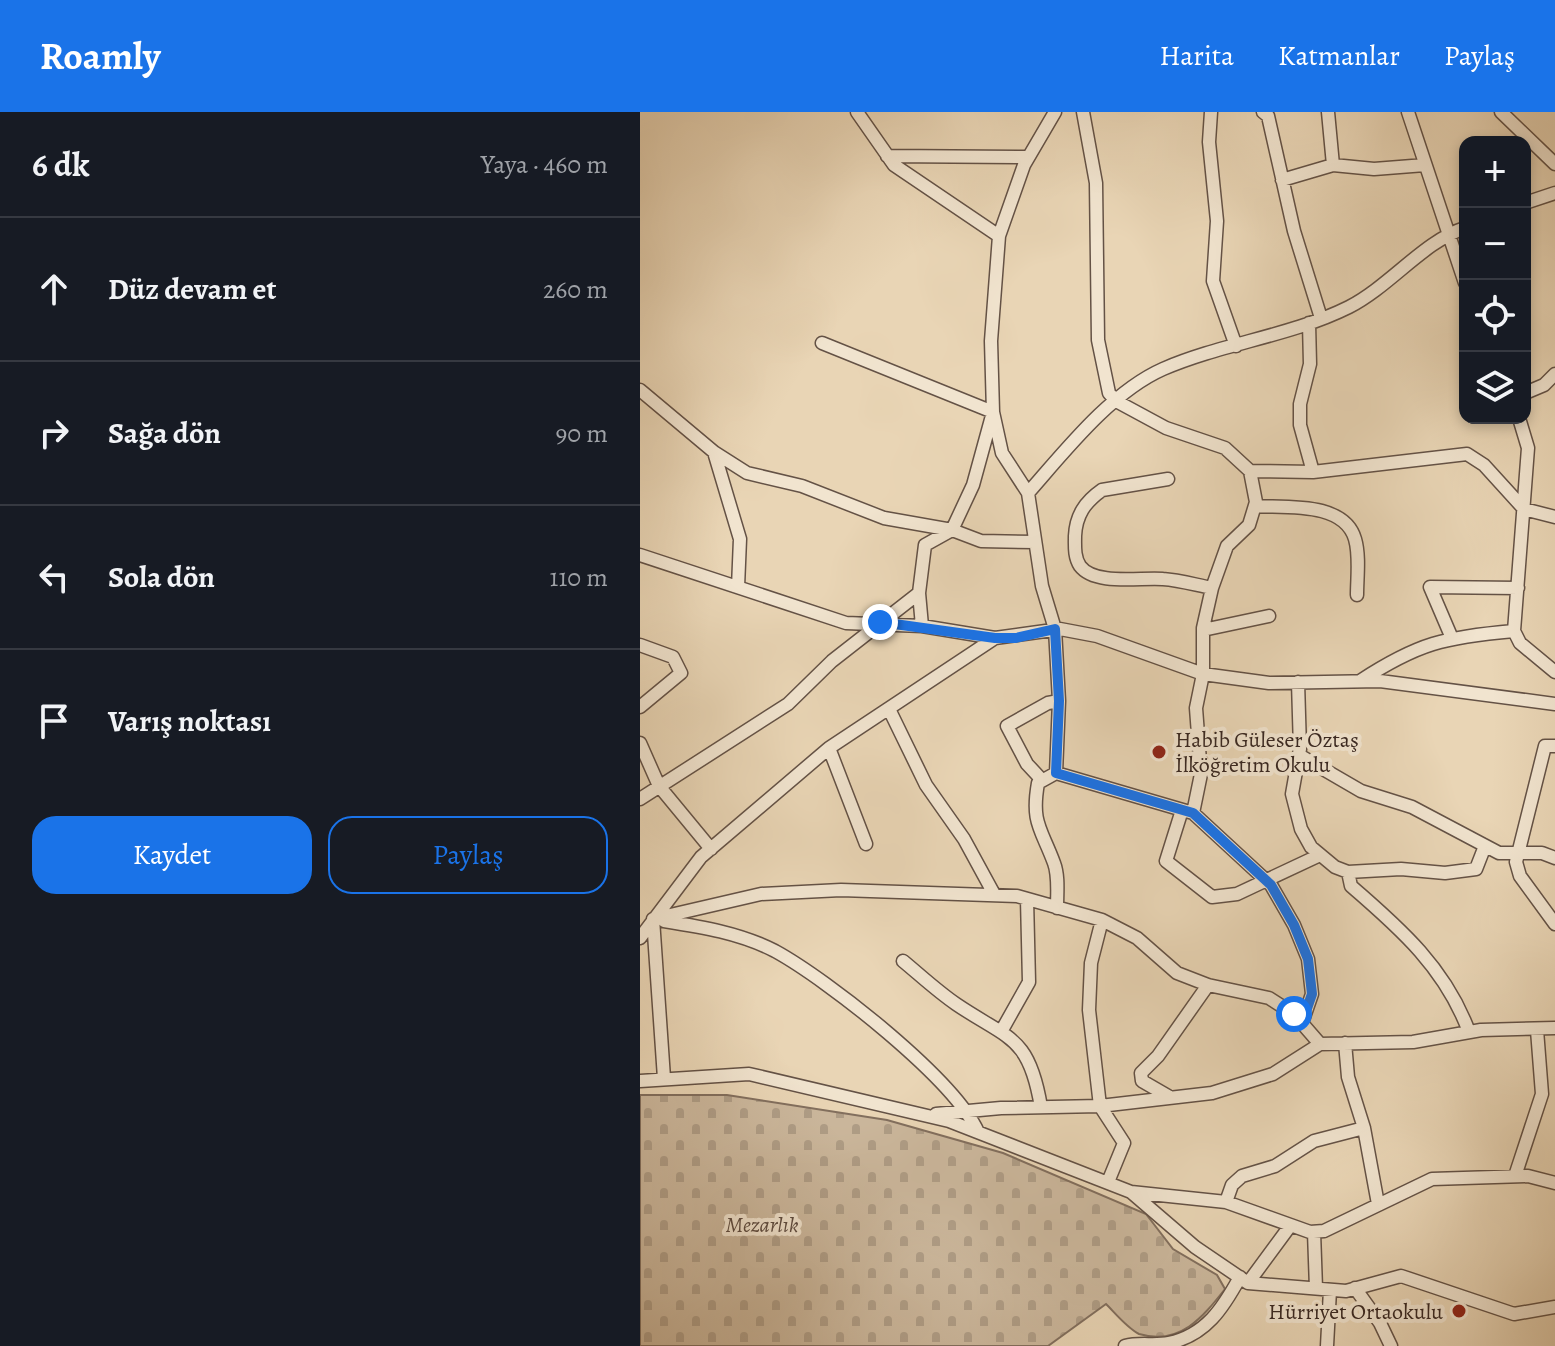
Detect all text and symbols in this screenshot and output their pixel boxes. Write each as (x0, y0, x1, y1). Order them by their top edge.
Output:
text: Roamly (40, 30, 161, 82)
text: Harita (1160, 37, 1234, 75)
text: Katmanlar (1278, 37, 1400, 75)
text: Paylaş (1444, 37, 1515, 75)
map controls (1459, 136, 1531, 424)
button: + (1459, 136, 1531, 208)
text: 6 dk (32, 141, 90, 188)
text: Yaya · 460 m (481, 147, 608, 182)
button: − (1459, 208, 1531, 280)
icon: ahead (32, 267, 76, 311)
text: Düz devam et (108, 269, 276, 309)
text: 260 m (543, 272, 608, 307)
button: locate (1459, 280, 1531, 352)
button: layers (1459, 352, 1531, 424)
icon: right (32, 411, 76, 455)
text: Sağa dön (108, 413, 221, 453)
text: 90 m (556, 416, 608, 451)
icon: left (32, 555, 76, 599)
text: Sola dön (108, 557, 215, 597)
text: 110 m (550, 560, 608, 595)
route end (862, 604, 898, 640)
icon: arrive (32, 699, 76, 743)
text: Varış noktası (108, 701, 271, 741)
place label: Habib Güleser Öztaş İlköğretim Okulu (1175, 725, 1359, 780)
marker: Habib Güleser Öztaş İlköğretim Okulu (1150, 743, 1168, 761)
button: Kaydet (32, 816, 312, 894)
button: Paylaş (328, 816, 608, 894)
route start (1276, 996, 1312, 1032)
park label: Mezarlık (726, 1210, 799, 1240)
place label: Hürriyet Ortaokulu (1268, 1297, 1443, 1327)
marker: Hürriyet Ortaokulu (1450, 1302, 1468, 1320)

